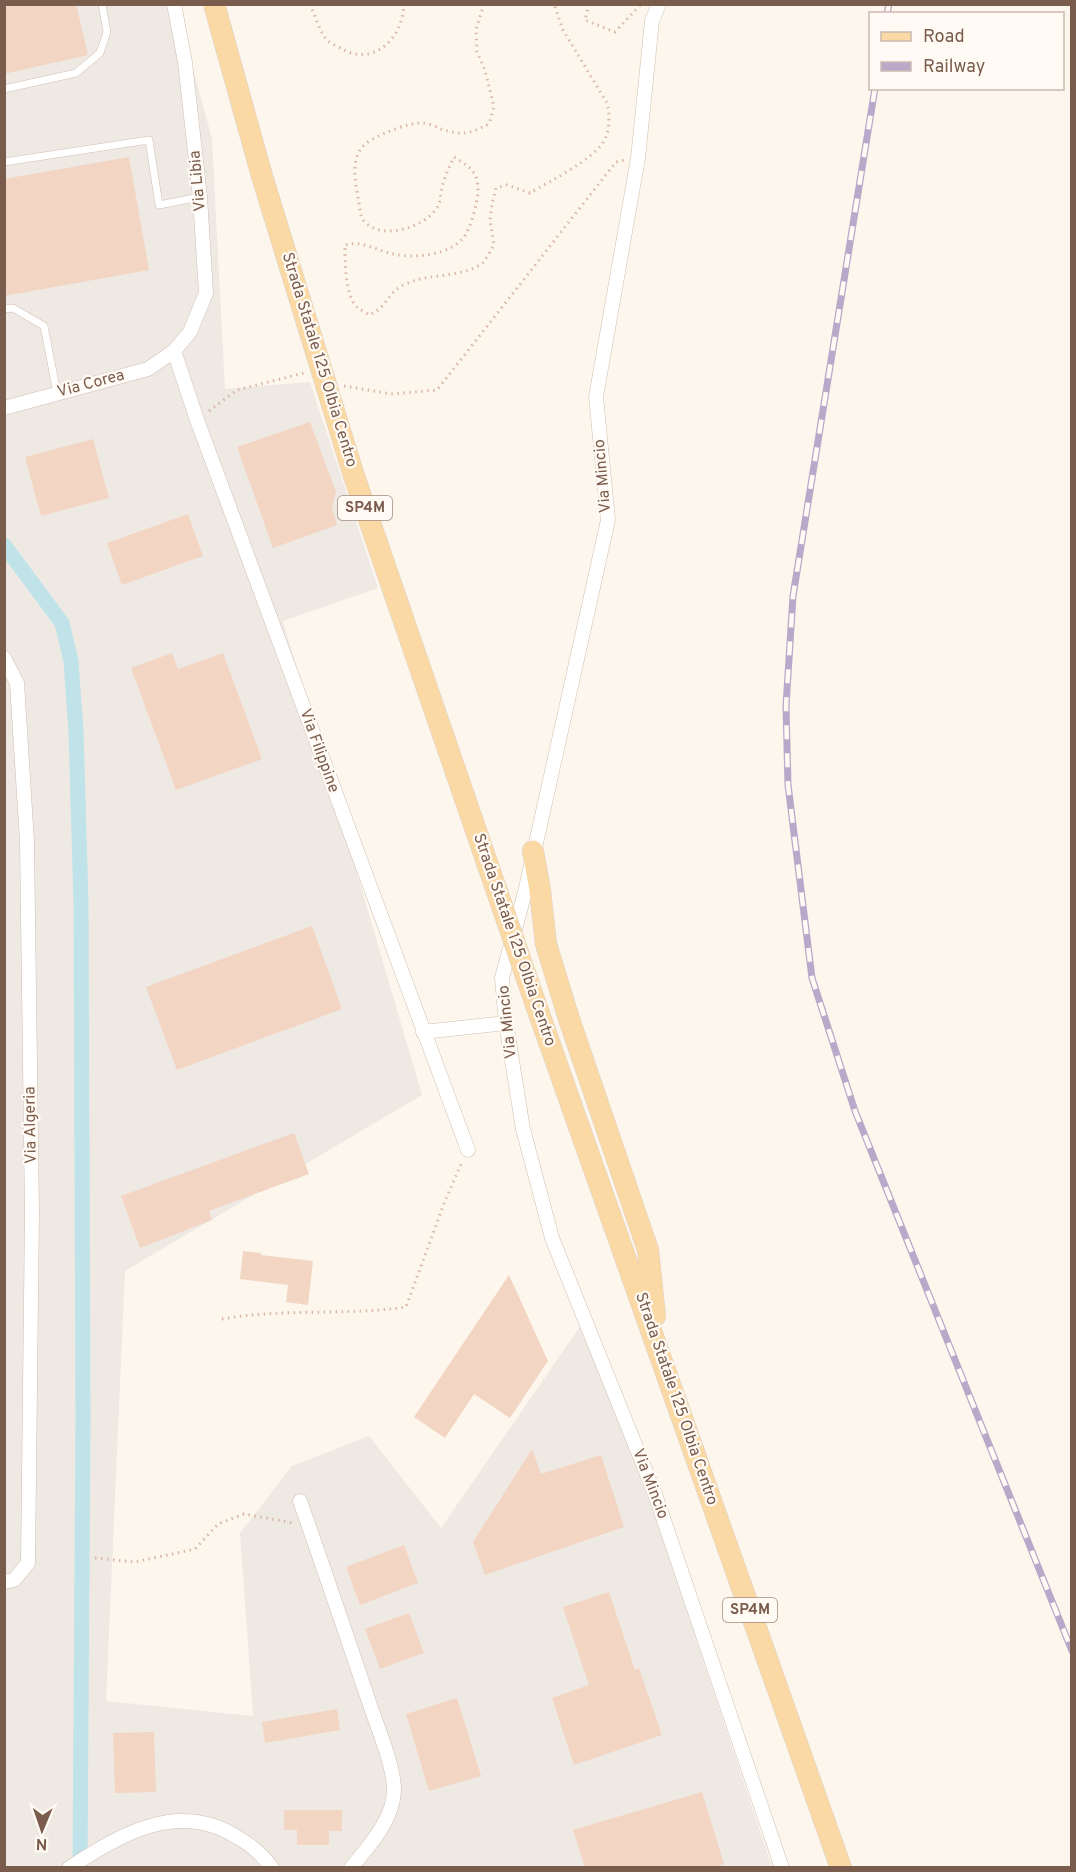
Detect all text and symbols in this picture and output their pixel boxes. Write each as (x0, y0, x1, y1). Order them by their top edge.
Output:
legend (869, 12, 1064, 90)
text: Road (923, 26, 965, 49)
text: Railway (923, 56, 985, 79)
street label: Via Libia (185, 150, 211, 212)
street label: Strada Statale 125 Olbia Centro (277, 250, 361, 470)
street label: Via Corea (55, 365, 127, 403)
street label: Via Mincio (590, 438, 616, 514)
road number: SP4M (338, 496, 392, 520)
street label: Via Filippine (295, 706, 343, 796)
street label: Strada Statale 125 Olbia Centro (468, 831, 560, 1049)
street label: Via Mincio (494, 984, 522, 1060)
street label: Via Algeria (20, 1086, 42, 1164)
street label: Strada Statale 125 Olbia Centro (630, 1290, 722, 1508)
street label: Via Mincio (627, 1446, 673, 1522)
road number: SP4M (723, 1598, 777, 1622)
north arrow (12, 1800, 72, 1860)
text: N (35, 1833, 48, 1853)

